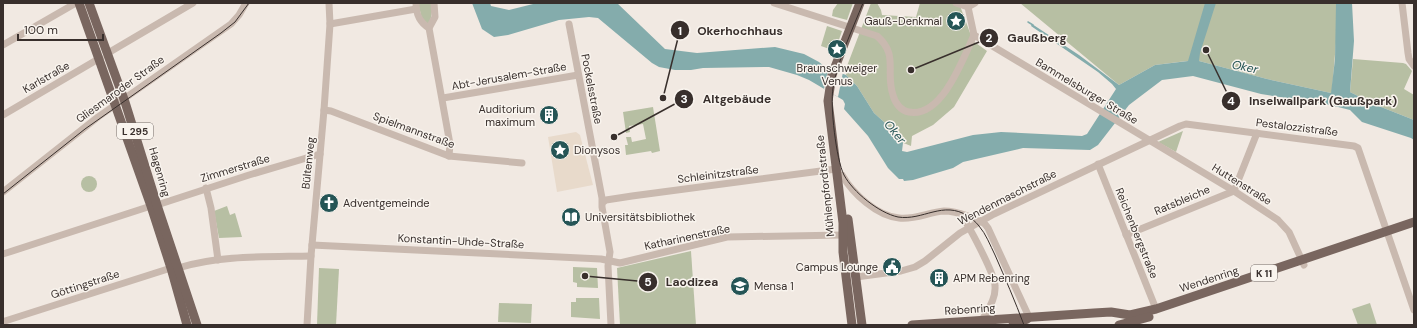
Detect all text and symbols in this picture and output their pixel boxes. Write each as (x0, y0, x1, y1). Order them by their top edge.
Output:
place icon: Gauß-Denkmal (945, 10, 967, 32)
place label: Gauß-Denkmal (864, 14, 942, 28)
scale bar (18, 16, 103, 42)
callout: Okerhochhaus (670, 18, 791, 42)
text: 100 m (24, 22, 58, 38)
text: 1 (678, 23, 682, 39)
text: Okerhochhaus (697, 23, 783, 39)
callout: Gaußberg (979, 26, 1075, 50)
text: 2 (986, 30, 993, 46)
text: Gaußberg (1007, 30, 1067, 46)
place icon: Braunschweiger Venus (826, 38, 848, 60)
street label: Gliesmaroder Straße (73, 52, 167, 126)
street label: Pockelsstraße (578, 53, 606, 125)
street label: Bammelsburger Straße (1033, 55, 1141, 127)
water label: Oker (1230, 56, 1260, 78)
street label: Karlstraße (20, 58, 72, 96)
street label: Abt-Jerusalem-Straße (450, 59, 568, 93)
place label: Braunschweiger Venus (797, 61, 877, 88)
callout: Altgebäude (674, 87, 779, 111)
callout: Inselwallpark (Gaußpark) (1221, 89, 1406, 113)
text: 3 (680, 91, 688, 107)
text: Altgebäude (703, 91, 771, 107)
text: 4 (1227, 93, 1235, 109)
text: Inselwallpark (Gaußpark) (1249, 93, 1397, 109)
place label: Auditorium maximum (478, 102, 535, 129)
building icon: Auditorium maximum (538, 104, 560, 126)
street label: Spielmannstraße (371, 109, 457, 151)
street label: Pestalozzistraße (1255, 115, 1339, 139)
water label: Oker (880, 117, 910, 148)
road number: L 295 (117, 123, 153, 139)
street label: Mühlenpfordtstraße (813, 135, 837, 237)
street label: Bültenweg (298, 136, 318, 190)
place icon: Dionysos (549, 139, 571, 161)
place label: Dionysos (574, 143, 620, 157)
street label: Hagenring (146, 145, 174, 199)
street label: Zimmerstraße (199, 151, 271, 185)
street label: Huttenstraße (1210, 160, 1274, 208)
street label: Schleinitzstraße (677, 162, 759, 186)
street label: Wendenmaschstraße (955, 166, 1059, 228)
street label: Ratsbleiche (1152, 182, 1212, 218)
street label: Reichenbergstraße (1112, 186, 1162, 280)
church icon: Adventgemeinde (318, 192, 340, 214)
place label: Adventgemeinde (343, 196, 430, 210)
library icon: Universitätsbibliothek (560, 206, 582, 228)
place label: Universitätsbibliothek (585, 210, 696, 224)
street label: Katharinenstraße (643, 221, 731, 253)
street label: Konstantin-Uhde-Straße (397, 231, 525, 251)
public building icon: Campus Lounge (881, 256, 903, 278)
place label: Campus Lounge (796, 260, 878, 274)
street label: Wendenring (1178, 263, 1240, 295)
road number: K 11 (1251, 265, 1277, 281)
street label: Göttingstraße (49, 266, 121, 302)
building icon: APM Rebenring (928, 267, 950, 289)
callout: Laodizea (638, 270, 726, 294)
place label: APM Rebenring (953, 271, 1030, 285)
text: 5 (644, 274, 652, 290)
text: Laodizea (666, 274, 718, 290)
school or university icon: Mensa 1 (729, 275, 751, 297)
place label: Mensa 1 (754, 279, 794, 293)
street label: Rebenring (944, 300, 996, 318)

